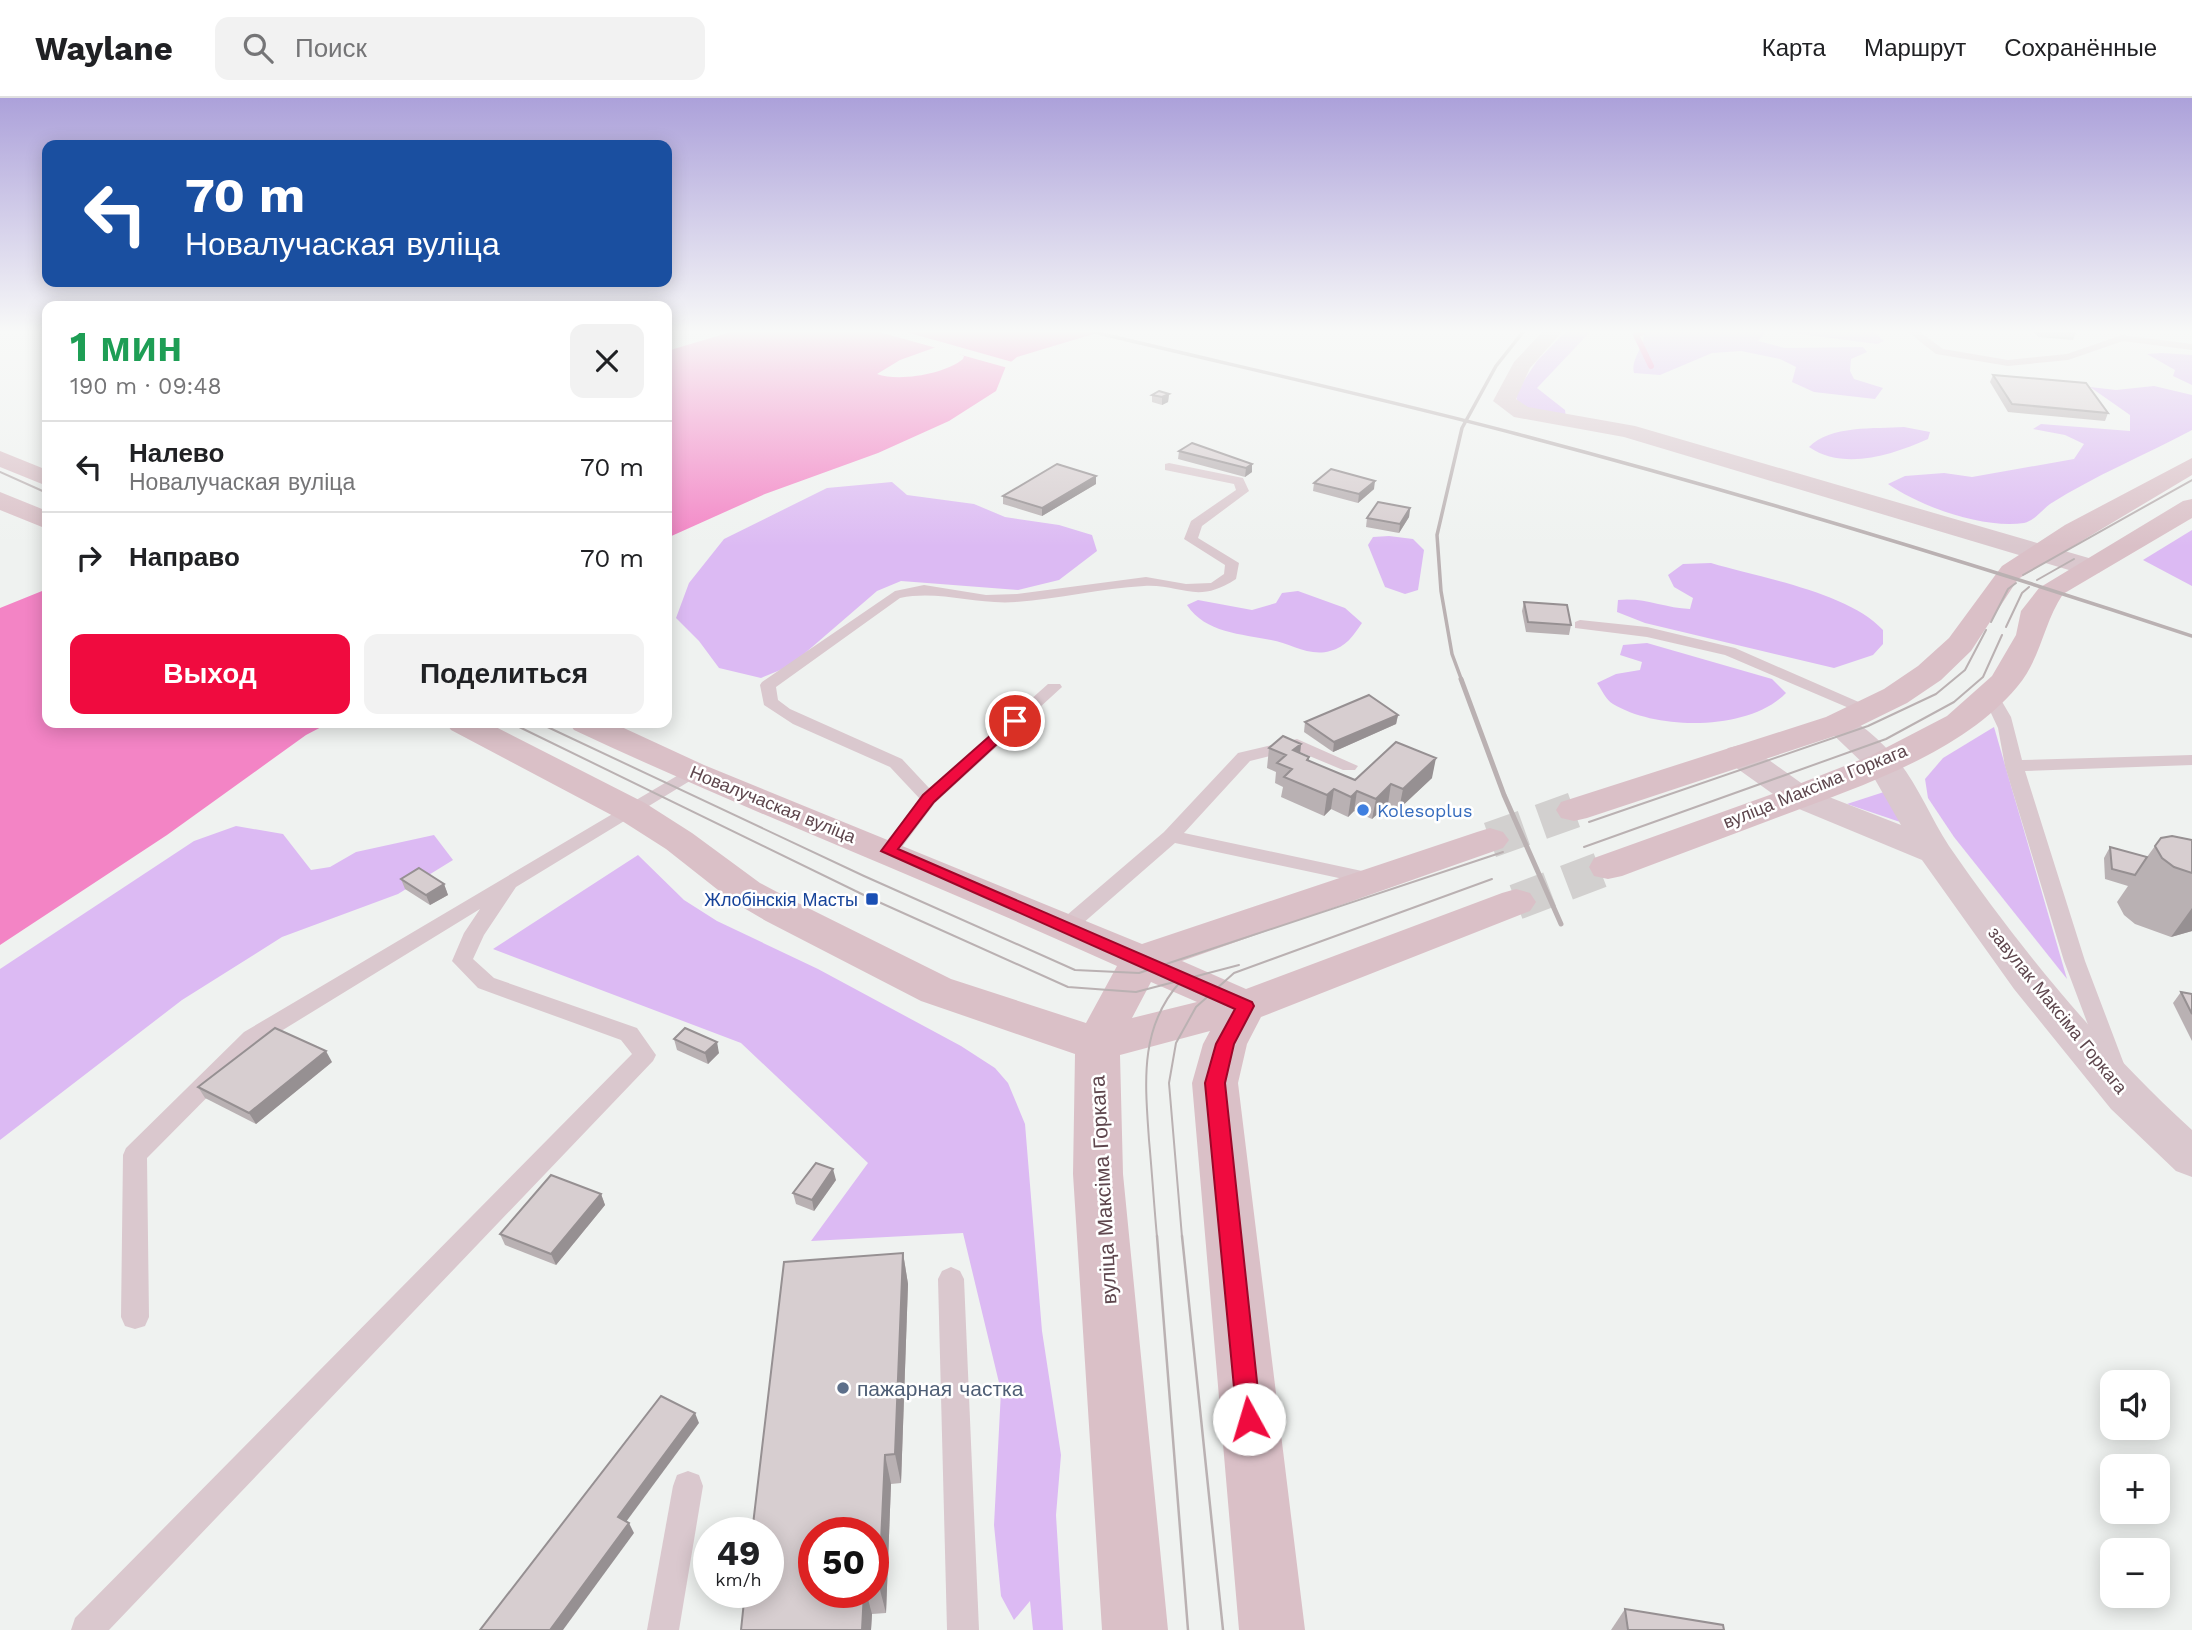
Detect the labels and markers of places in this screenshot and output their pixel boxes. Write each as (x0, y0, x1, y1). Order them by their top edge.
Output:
pin (985, 691, 1045, 751)
place label: Kolesoplus (1377, 800, 1472, 821)
marker: Kolesoplus (1355, 802, 1371, 818)
place label: Жлобінскія Масты (704, 889, 858, 910)
marker: Жлобінскія Масты (864, 891, 880, 907)
place label: пажарная частка (857, 1376, 1024, 1401)
marker: пажарная частка (835, 1380, 851, 1396)

